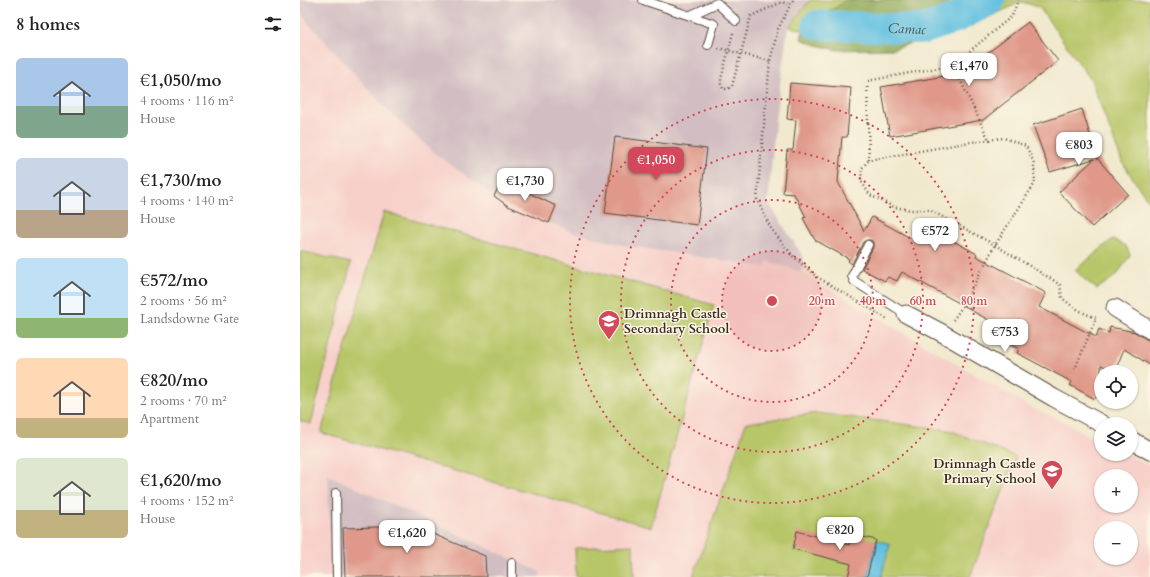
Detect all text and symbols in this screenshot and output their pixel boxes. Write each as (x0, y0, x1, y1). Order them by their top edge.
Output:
text: 8 homes (16, 13, 80, 36)
icon: filters (262, 13, 284, 35)
water label: Camac (888, 18, 927, 39)
pin: €1,470 (936, 53, 1002, 87)
text: €1,470 (950, 57, 988, 75)
text: €1,050/mo (140, 69, 222, 92)
icon: home (48, 74, 96, 122)
text: 4 rooms · 116 m² (140, 92, 233, 110)
text: House (140, 110, 175, 128)
pin: €803 (1055, 132, 1103, 166)
text: €803 (1065, 136, 1093, 154)
pin: €1,050 (623, 147, 689, 181)
text: €1,050 (637, 151, 675, 169)
pin: €1,730 (492, 168, 558, 202)
text: €1,730/mo (140, 169, 222, 192)
text: €1,730 (506, 172, 544, 190)
icon: home (48, 174, 96, 222)
text: 4 rooms · 140 m² (140, 192, 233, 210)
text: House (140, 210, 175, 228)
pin: €572 (911, 218, 959, 252)
text: €572 (921, 222, 949, 240)
text: €572/mo (140, 269, 208, 292)
icon: home (48, 274, 96, 322)
text: 2 rooms · 56 m² (140, 292, 227, 310)
text: 20 m (809, 293, 836, 309)
text: 40 m (860, 293, 887, 309)
text: 60 m (910, 293, 937, 309)
text: 80 m (961, 293, 988, 309)
centre of rings (765, 294, 779, 308)
place label: Drimnagh Castle Secondary School (624, 305, 729, 338)
school or university icon: Drimnagh Castle Secondary School (596, 308, 622, 341)
text: Landsdowne Gate (140, 310, 239, 328)
pin: €753 (981, 319, 1029, 353)
text: €753 (991, 323, 1019, 341)
map controls (1094, 365, 1138, 565)
button: locate (1094, 365, 1138, 409)
text: €820/mo (140, 369, 208, 392)
icon: home (48, 374, 96, 422)
text: 2 rooms · 70 m² (140, 392, 227, 410)
text: Apartment (140, 410, 199, 428)
button: layers (1094, 417, 1138, 461)
place label: Drimnagh Castle Primary School (933, 455, 1036, 488)
school or university icon: Drimnagh Castle Primary School (1039, 458, 1065, 491)
text: €1,620/mo (140, 469, 222, 492)
button: + (1094, 469, 1138, 513)
icon: home (48, 474, 96, 522)
text: 4 rooms · 152 m² (140, 492, 233, 510)
text: House (140, 510, 175, 528)
pin: €820 (816, 517, 864, 551)
pin: €1,620 (374, 520, 440, 554)
text: €820 (826, 521, 854, 539)
button: − (1094, 521, 1138, 565)
text: €1,620 (388, 524, 426, 542)

